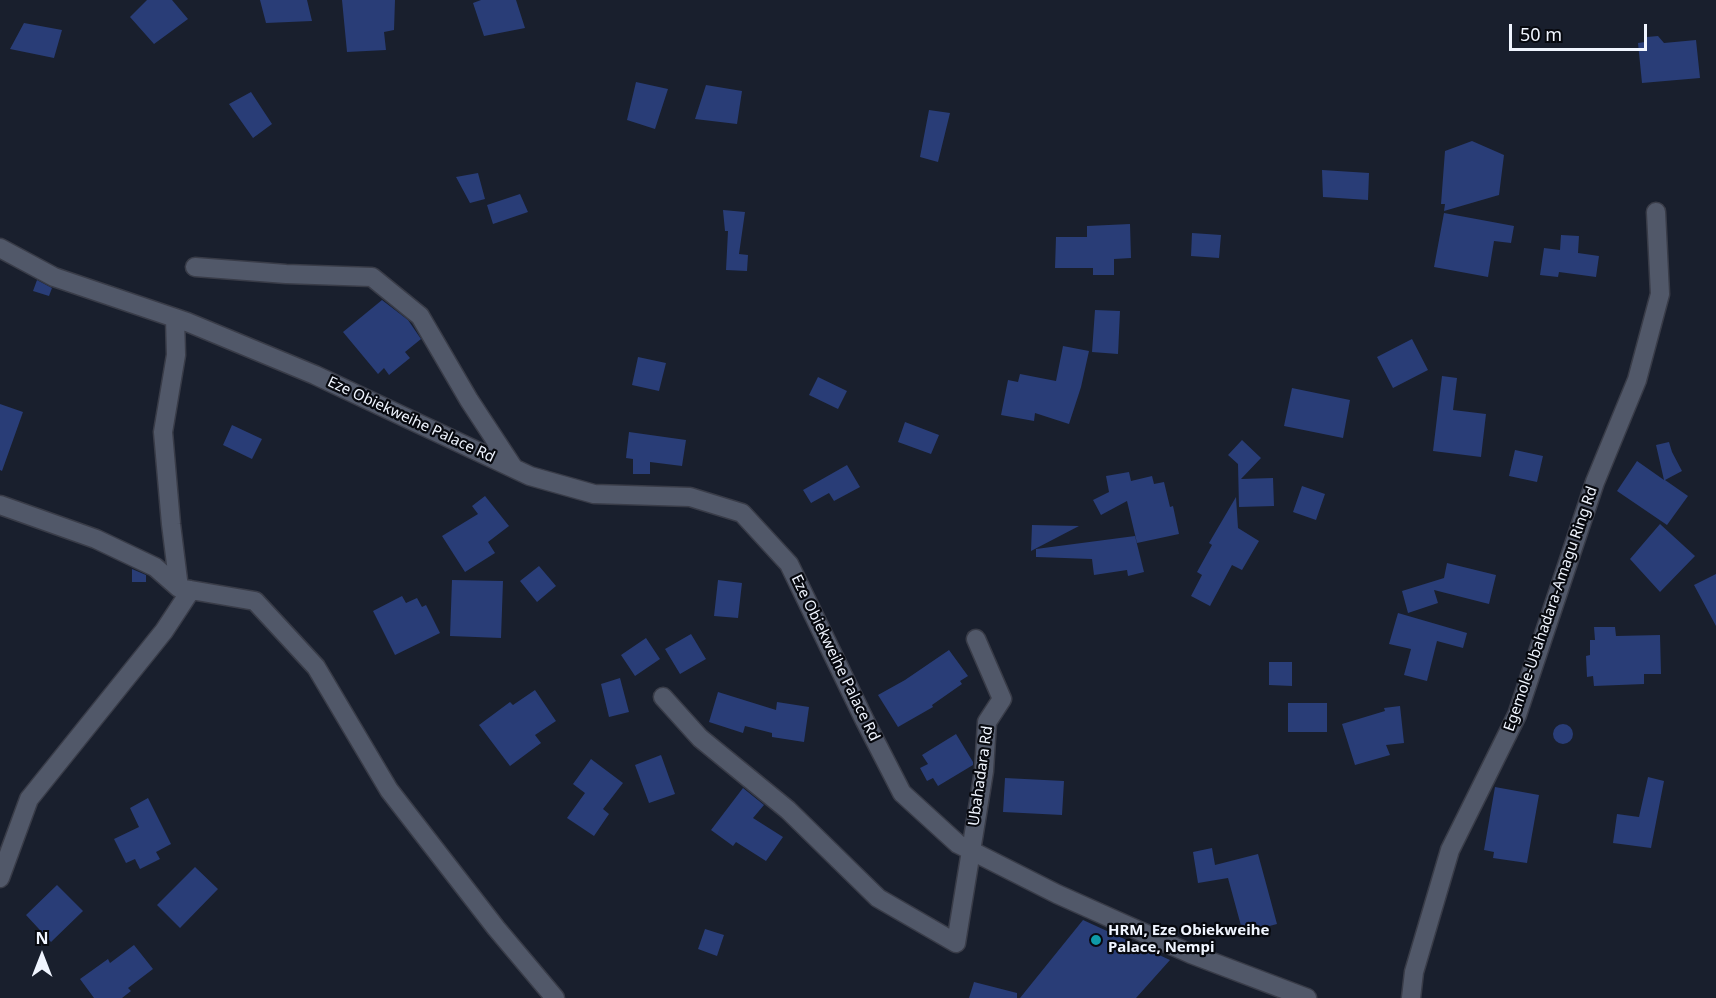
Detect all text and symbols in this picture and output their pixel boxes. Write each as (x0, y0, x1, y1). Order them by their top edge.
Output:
scale bar (1512, 12, 1650, 50)
text: 50 m (1520, 22, 1562, 46)
street label: Eze Obiekweihe Palace Rd (324, 373, 498, 467)
street label: Egemole-Ubahadara-Amagu Ring Rd (1501, 484, 1601, 734)
street label: Eze Obiekweihe Palace Rd (787, 572, 883, 744)
street label: Ubahadara Rd (965, 725, 997, 827)
place label: HRM, Eze Obiekweihe Palace, Nempi (1108, 922, 1269, 957)
north arrow (12, 926, 72, 986)
text: N (35, 927, 49, 949)
marker: HRM, Eze Obiekweihe Palace, Nempi (1089, 933, 1103, 947)

